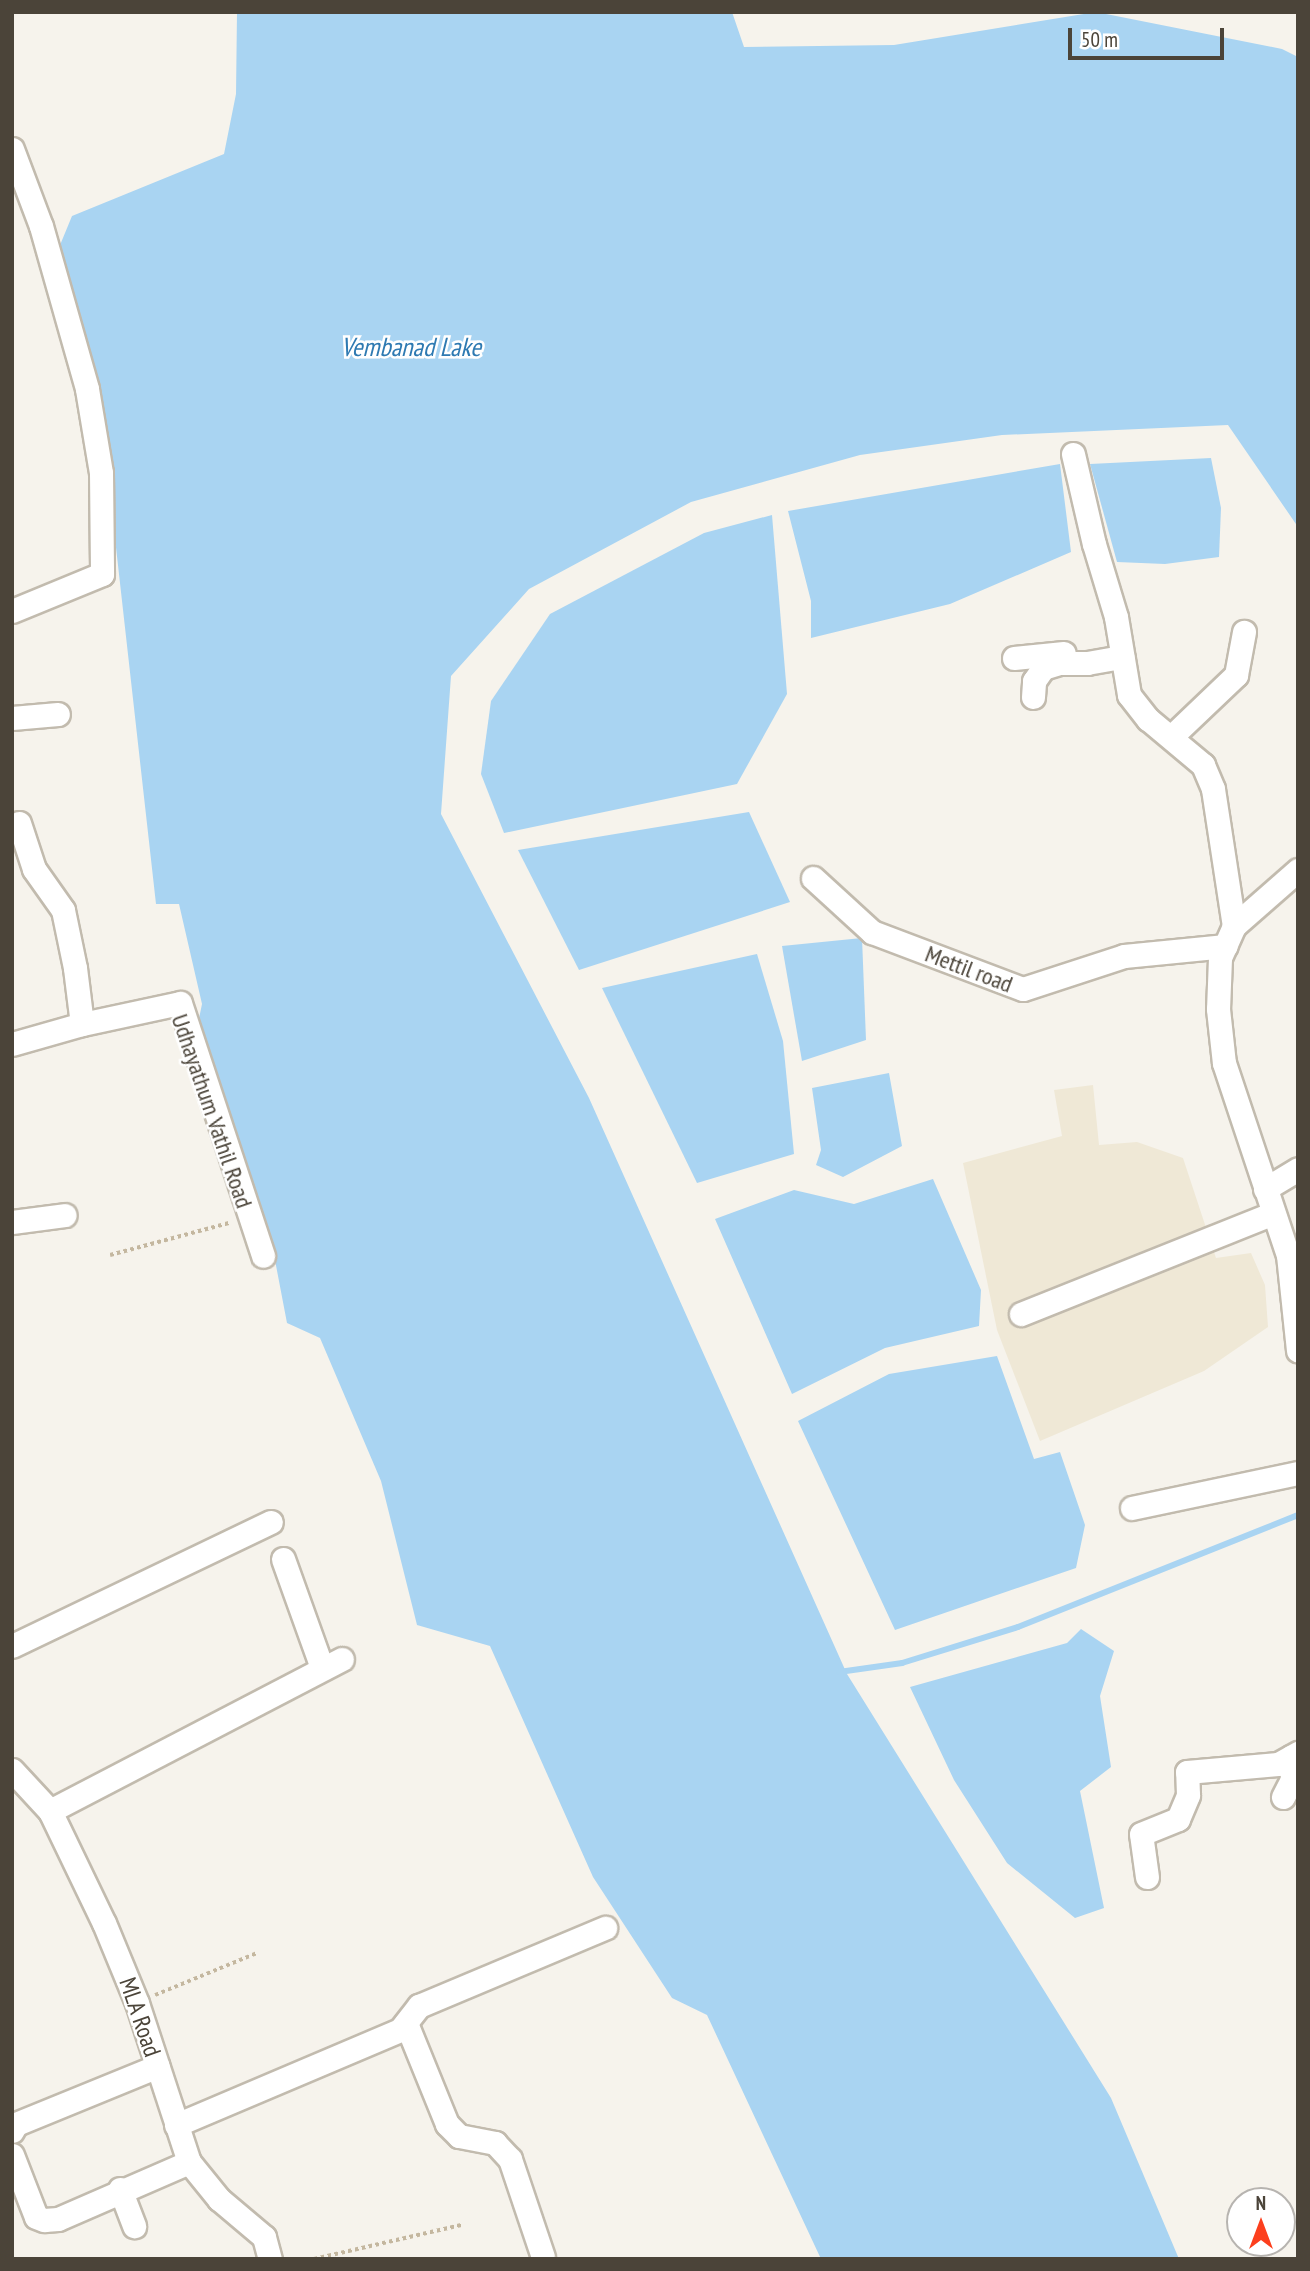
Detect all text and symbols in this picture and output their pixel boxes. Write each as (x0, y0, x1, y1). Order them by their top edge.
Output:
scale bar (1072, 14, 1228, 58)
text: 50 m (1081, 26, 1118, 53)
water label: Vembanad Lake (341, 331, 481, 363)
street label: Mettil road (921, 939, 1017, 999)
street label: Udhayathum Vathil Road (165, 1010, 259, 1212)
street label: MLA Road (113, 1973, 167, 2061)
north arrow (1226, 2187, 1296, 2257)
text: N (1256, 2191, 1266, 2215)

